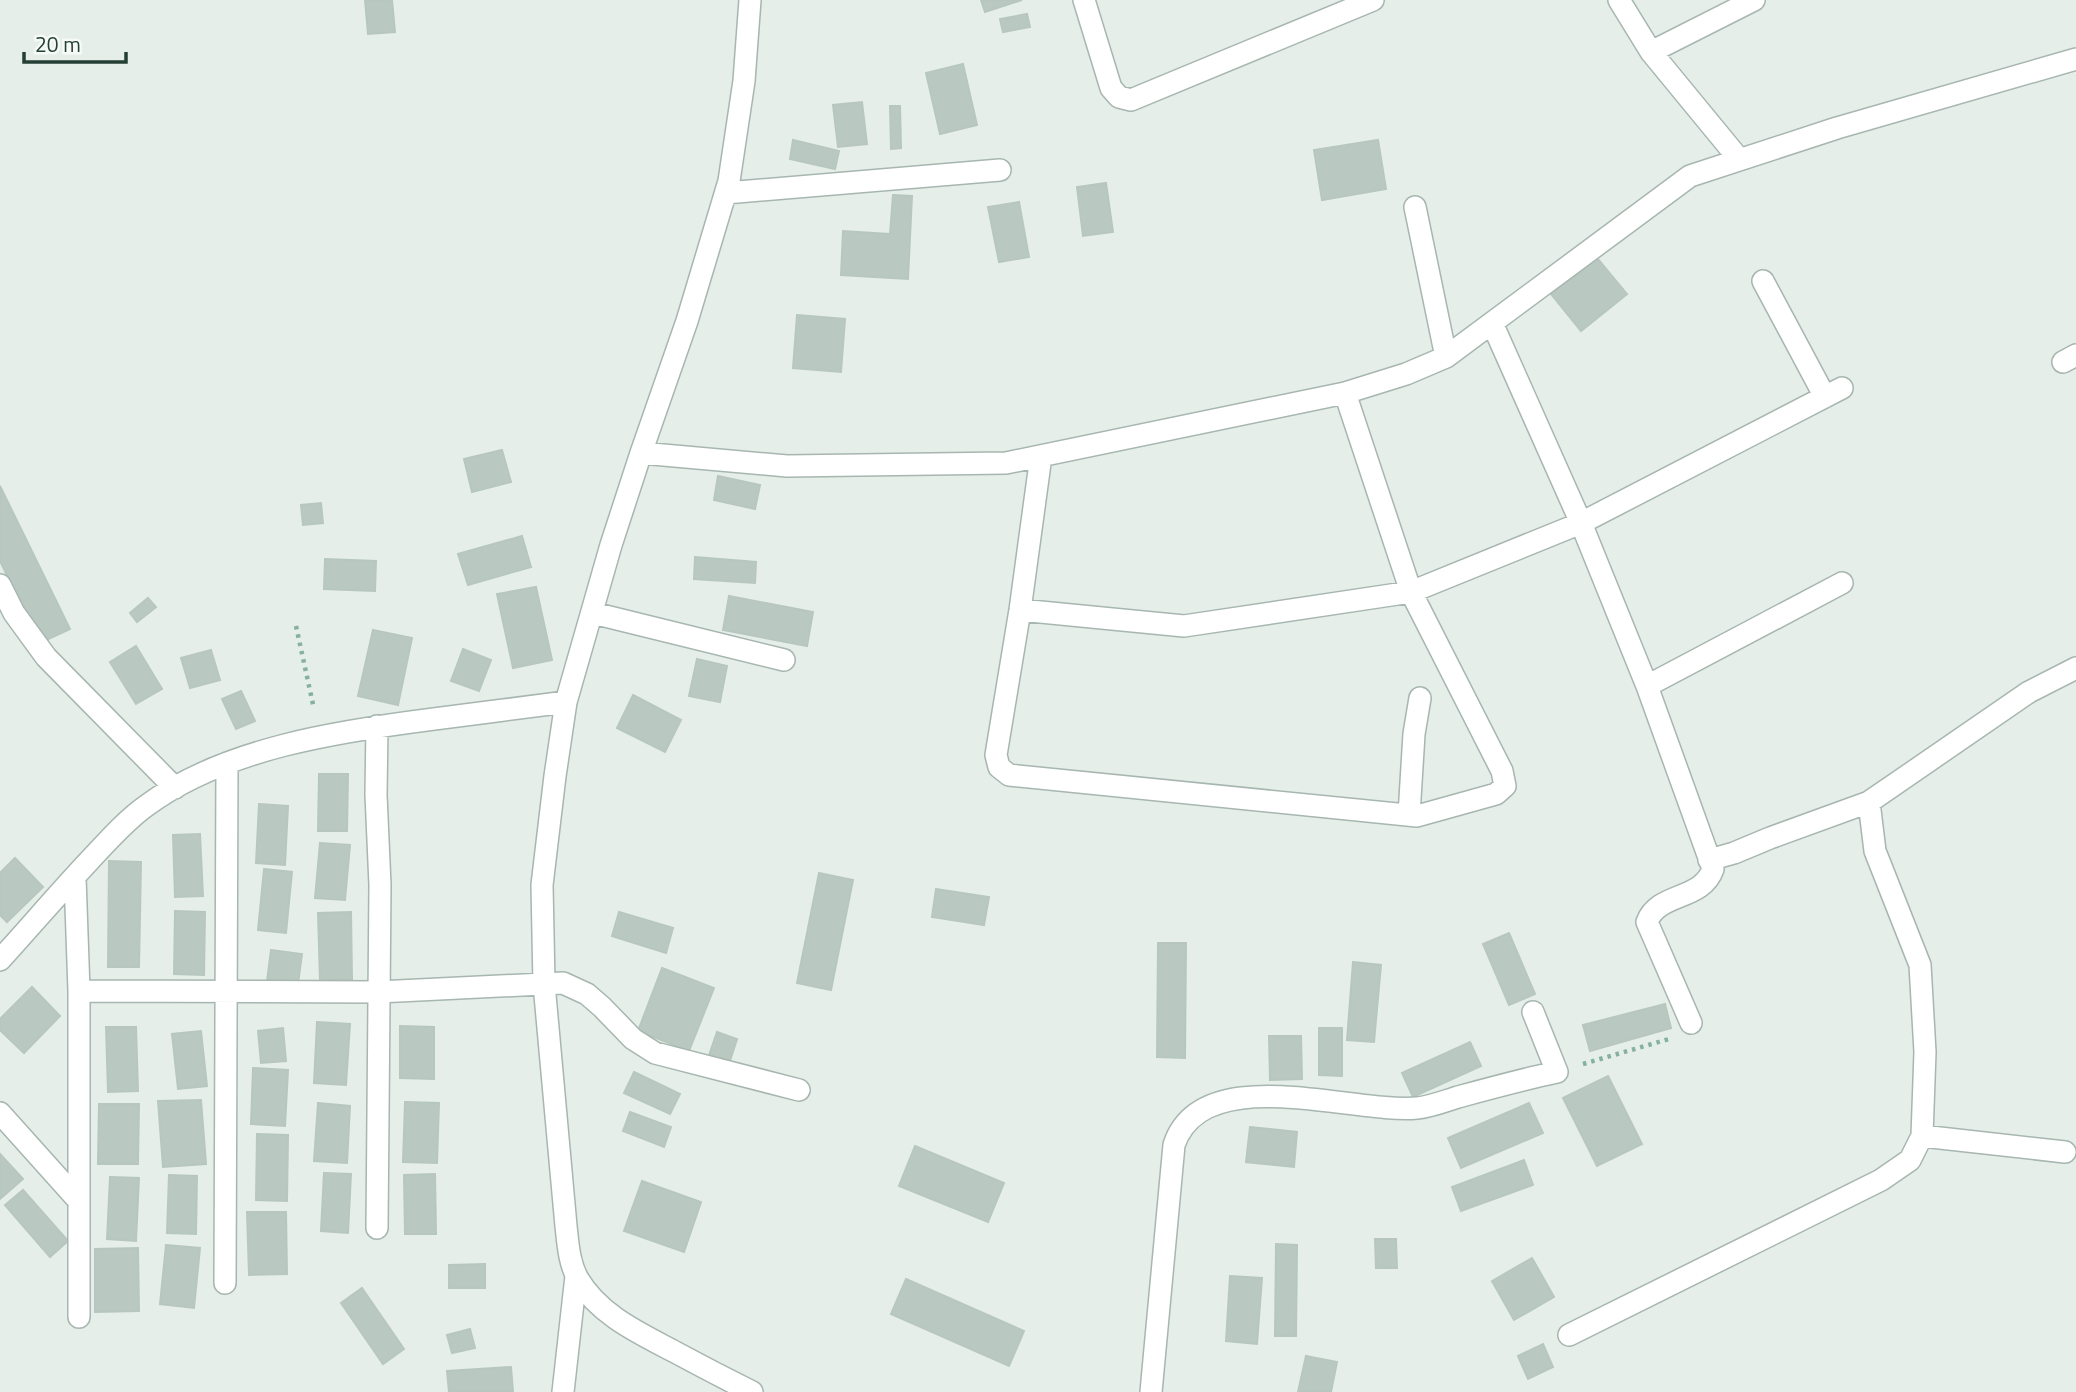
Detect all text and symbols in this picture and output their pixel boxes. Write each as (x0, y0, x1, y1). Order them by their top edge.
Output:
scale bar (24, 21, 126, 65)
text: 20 m (35, 28, 81, 60)

